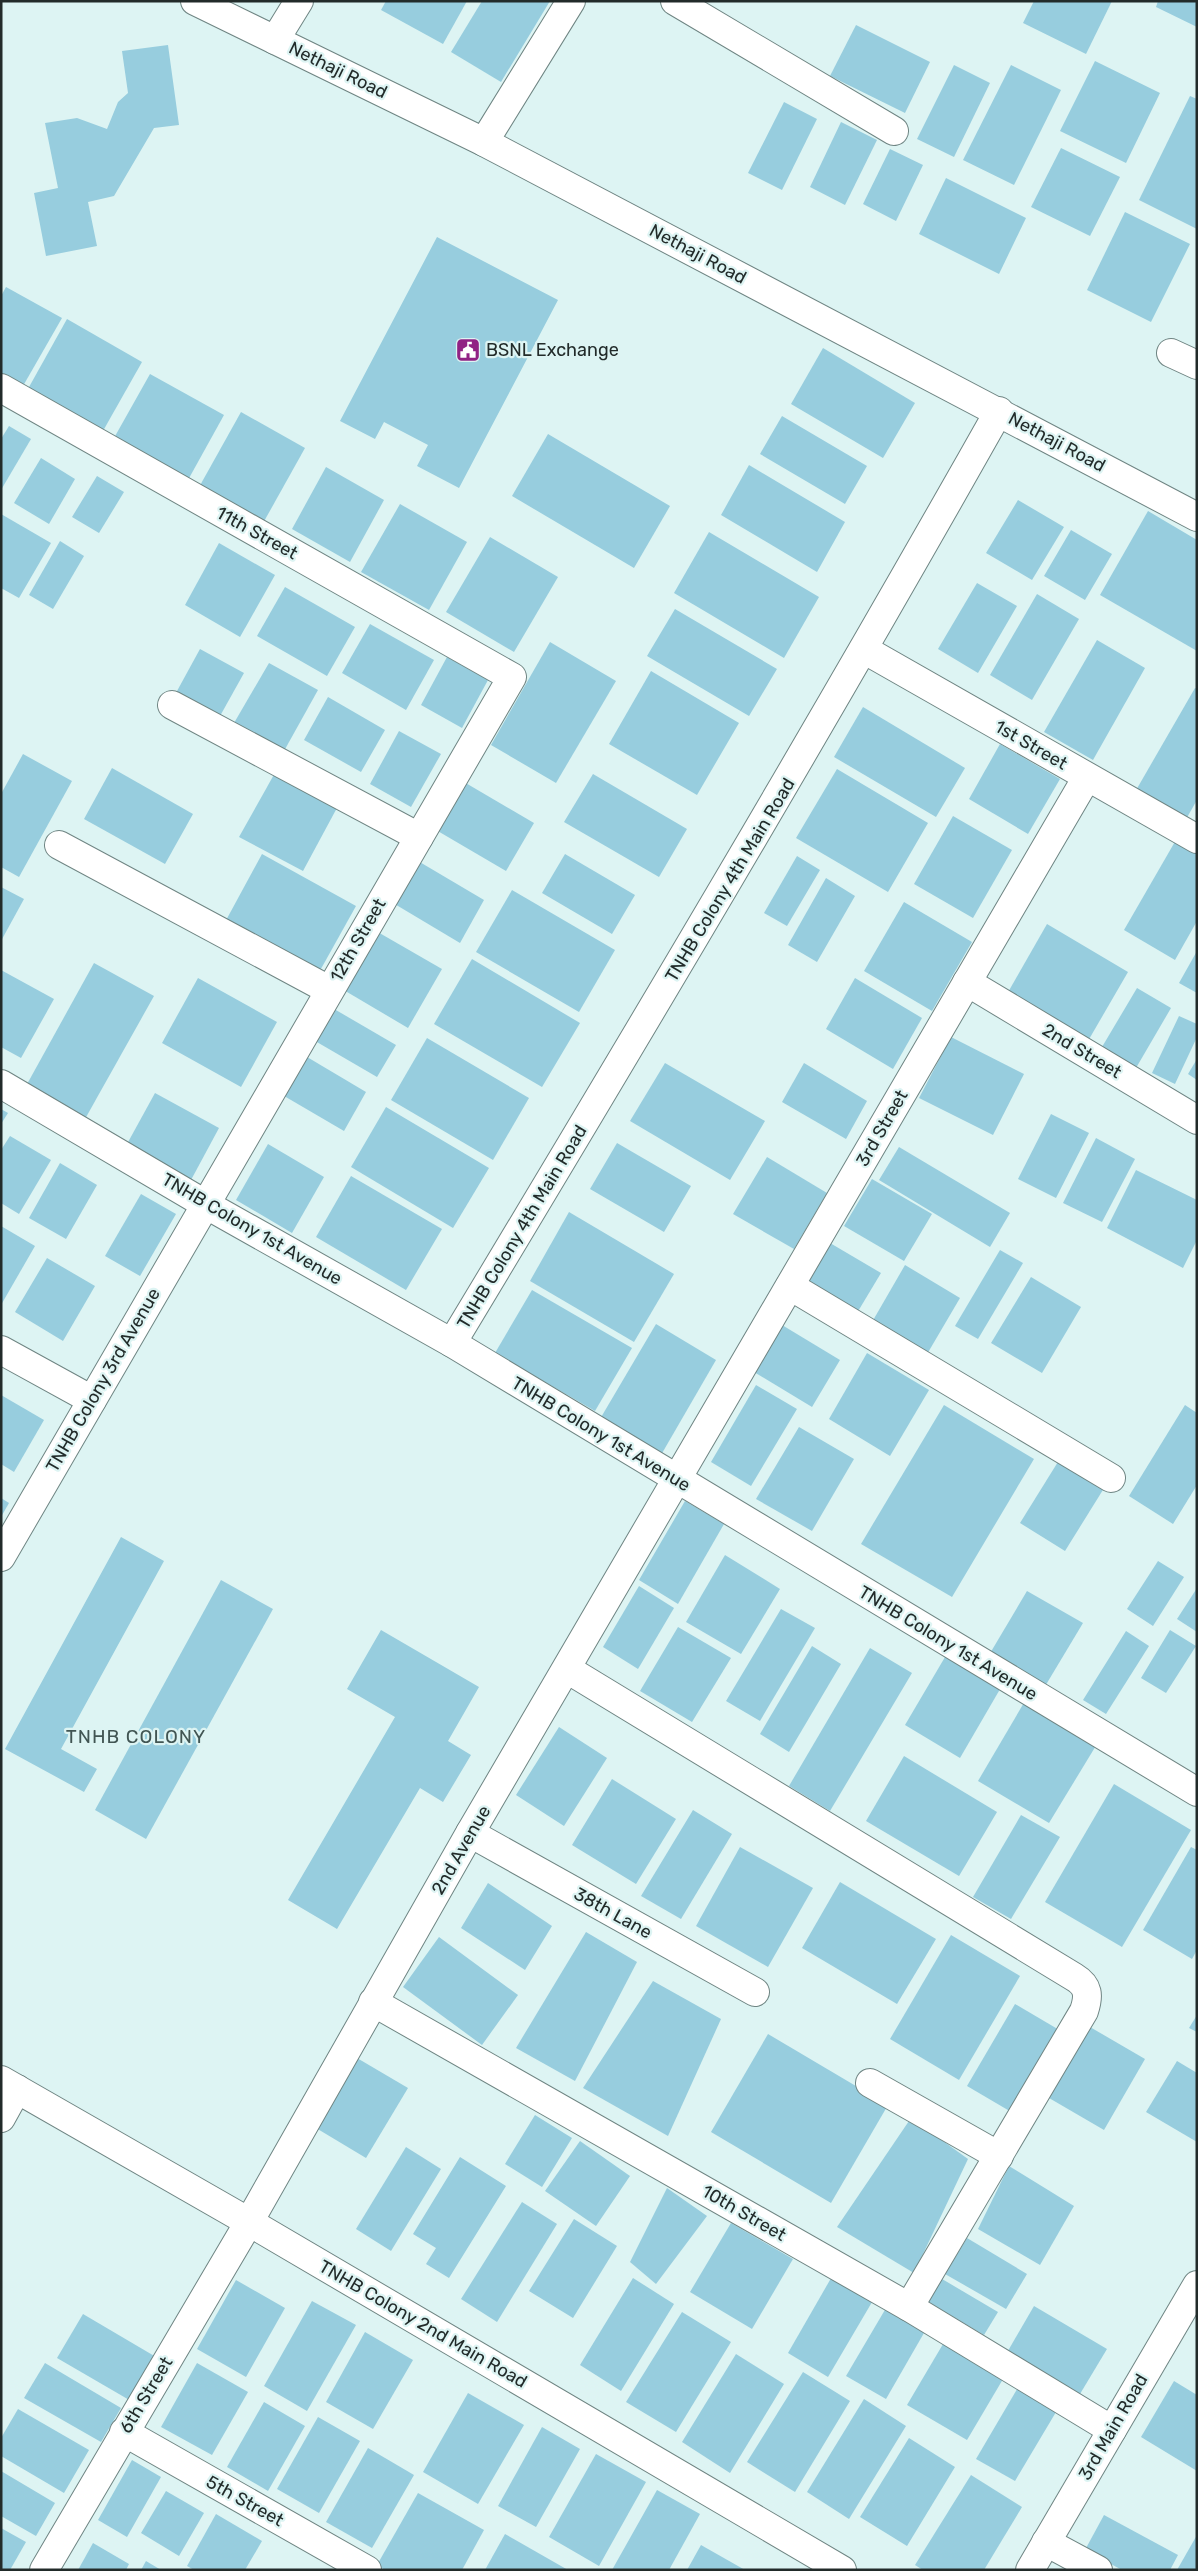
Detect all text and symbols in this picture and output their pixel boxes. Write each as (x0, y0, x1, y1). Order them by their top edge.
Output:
street label: Nethaji Road (285, 37, 391, 103)
street label: Nethaji Road (646, 219, 750, 289)
public building icon: BSNL Exchange (455, 337, 481, 363)
place label: BSNL Exchange (486, 339, 619, 361)
street label: Nethaji Road (1005, 407, 1109, 477)
street label: 11th Street (212, 502, 302, 564)
street label: 1st Street (991, 715, 1071, 775)
street label: TNHB Colony 4th Main Road (660, 774, 800, 986)
street label: 12th Street (325, 894, 391, 986)
street label: 2nd Street (1038, 1019, 1126, 1083)
street label: 3rd Street (851, 1086, 913, 1170)
street label: TNHB Colony 4th Main Road (452, 1121, 592, 1333)
street label: TNHB Colony 1st Avenue (158, 1168, 346, 1290)
street label: TNHB Colony 3rd Avenue (41, 1284, 165, 1476)
street label: TNHB Colony 1st Avenue (508, 1372, 694, 1496)
street label: TNHB Colony 1st Avenue (855, 1581, 1041, 1705)
district label: TNHB COLONY (66, 1725, 206, 1748)
street label: 2nd Avenue (427, 1802, 495, 1898)
street label: 38th Lane (570, 1883, 656, 1943)
street label: 10th Street (698, 2180, 790, 2246)
street label: TNHB Colony 2nd Main Road (315, 2255, 531, 2393)
street label: 6th Street (115, 2353, 177, 2437)
street label: 3rd Main Road (1074, 2370, 1152, 2484)
street label: 5th Street (202, 2471, 288, 2531)

